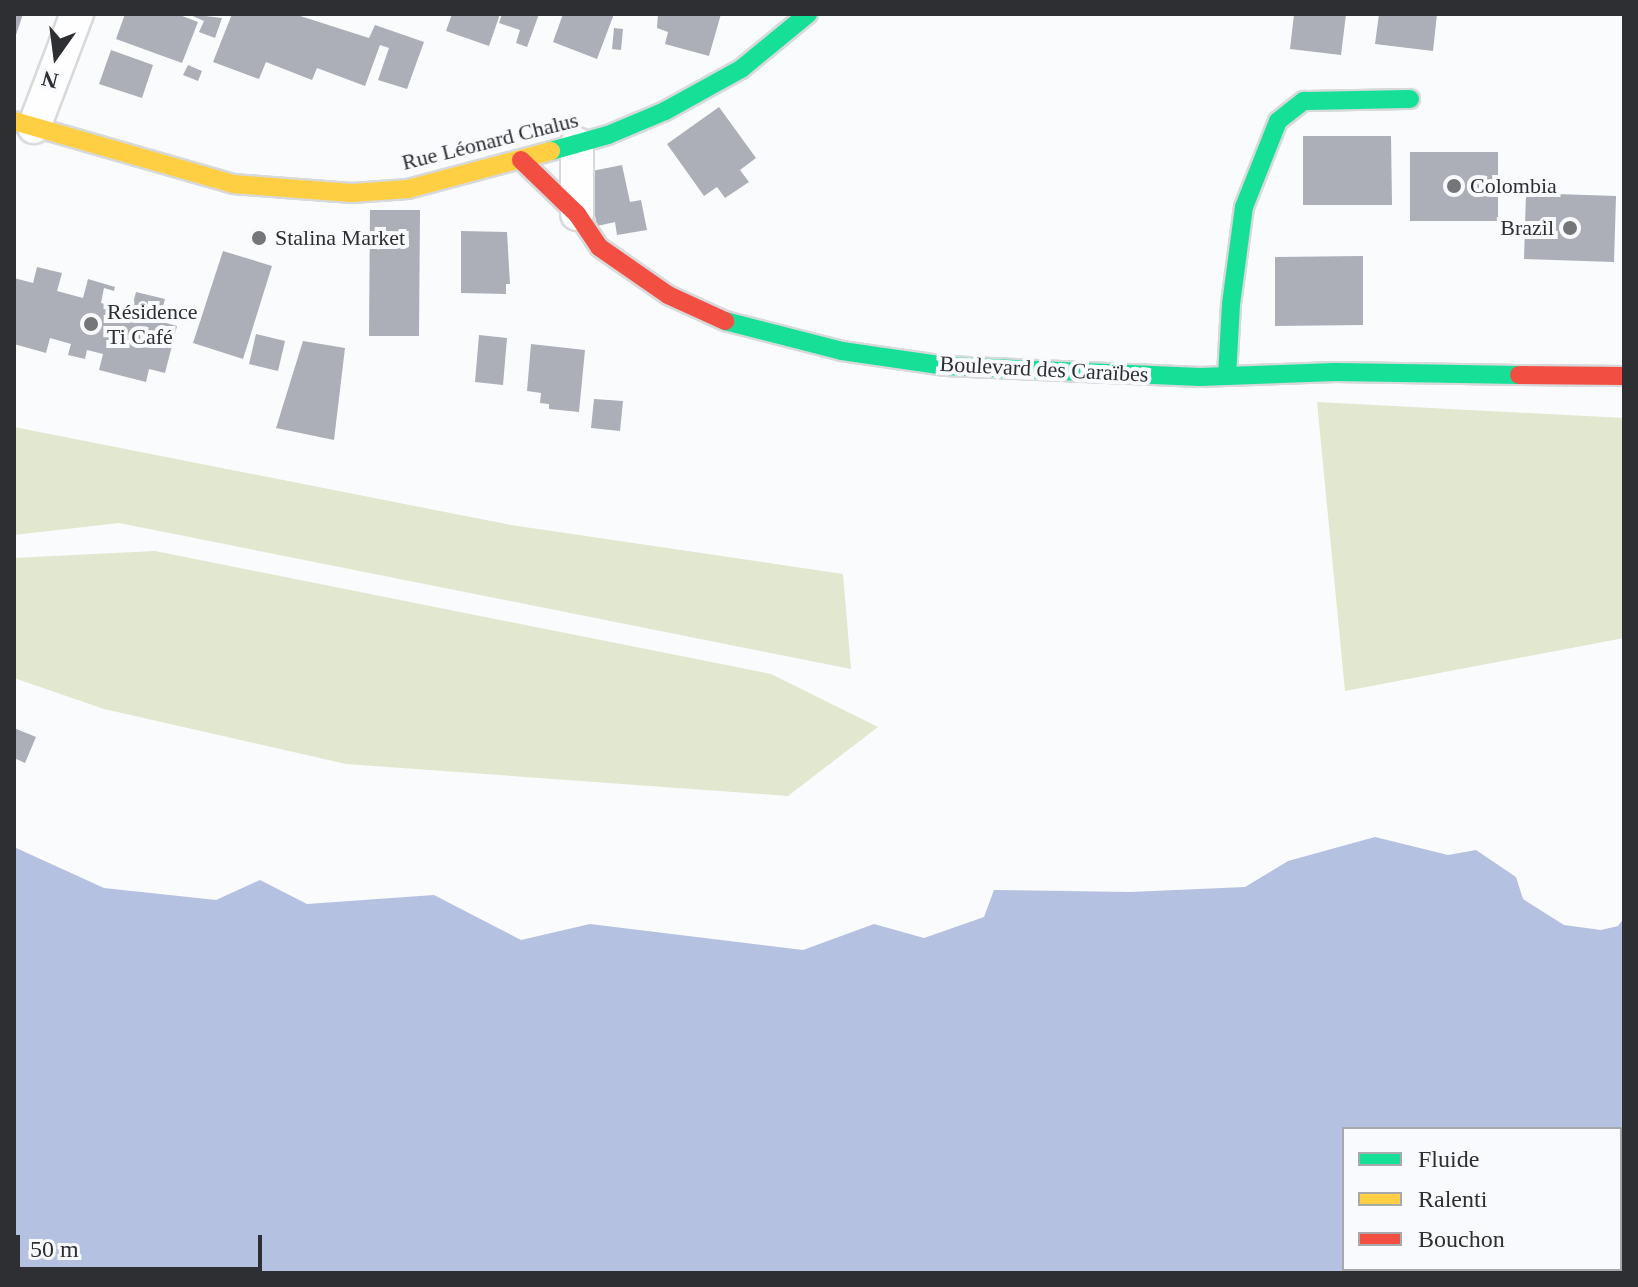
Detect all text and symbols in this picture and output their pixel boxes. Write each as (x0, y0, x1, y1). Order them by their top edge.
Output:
north arrow (16, 16, 96, 96)
text: N (39, 66, 61, 94)
street label: Rue Léonard Chalus (399, 106, 581, 176)
place label: Colombia (1470, 173, 1557, 199)
marker: Colombia (1445, 177, 1463, 195)
place label: Brazil (1500, 215, 1554, 241)
marker: Brazil (1561, 219, 1579, 237)
place label: Stalina Market (275, 225, 405, 251)
marker: Stalina Market (250, 229, 268, 247)
place label: Résidence Ti Café (107, 298, 197, 350)
marker: Résidence Ti Café (82, 315, 100, 333)
street label: Boulevard des Caraïbes (939, 350, 1149, 388)
legend (1342, 1127, 1622, 1271)
text: Fluide (1418, 1146, 1479, 1172)
text: Ralenti (1418, 1186, 1487, 1212)
scale bar (20, 1219, 266, 1269)
text: Bouchon (1418, 1226, 1505, 1252)
text: 50 m (30, 1236, 79, 1262)

